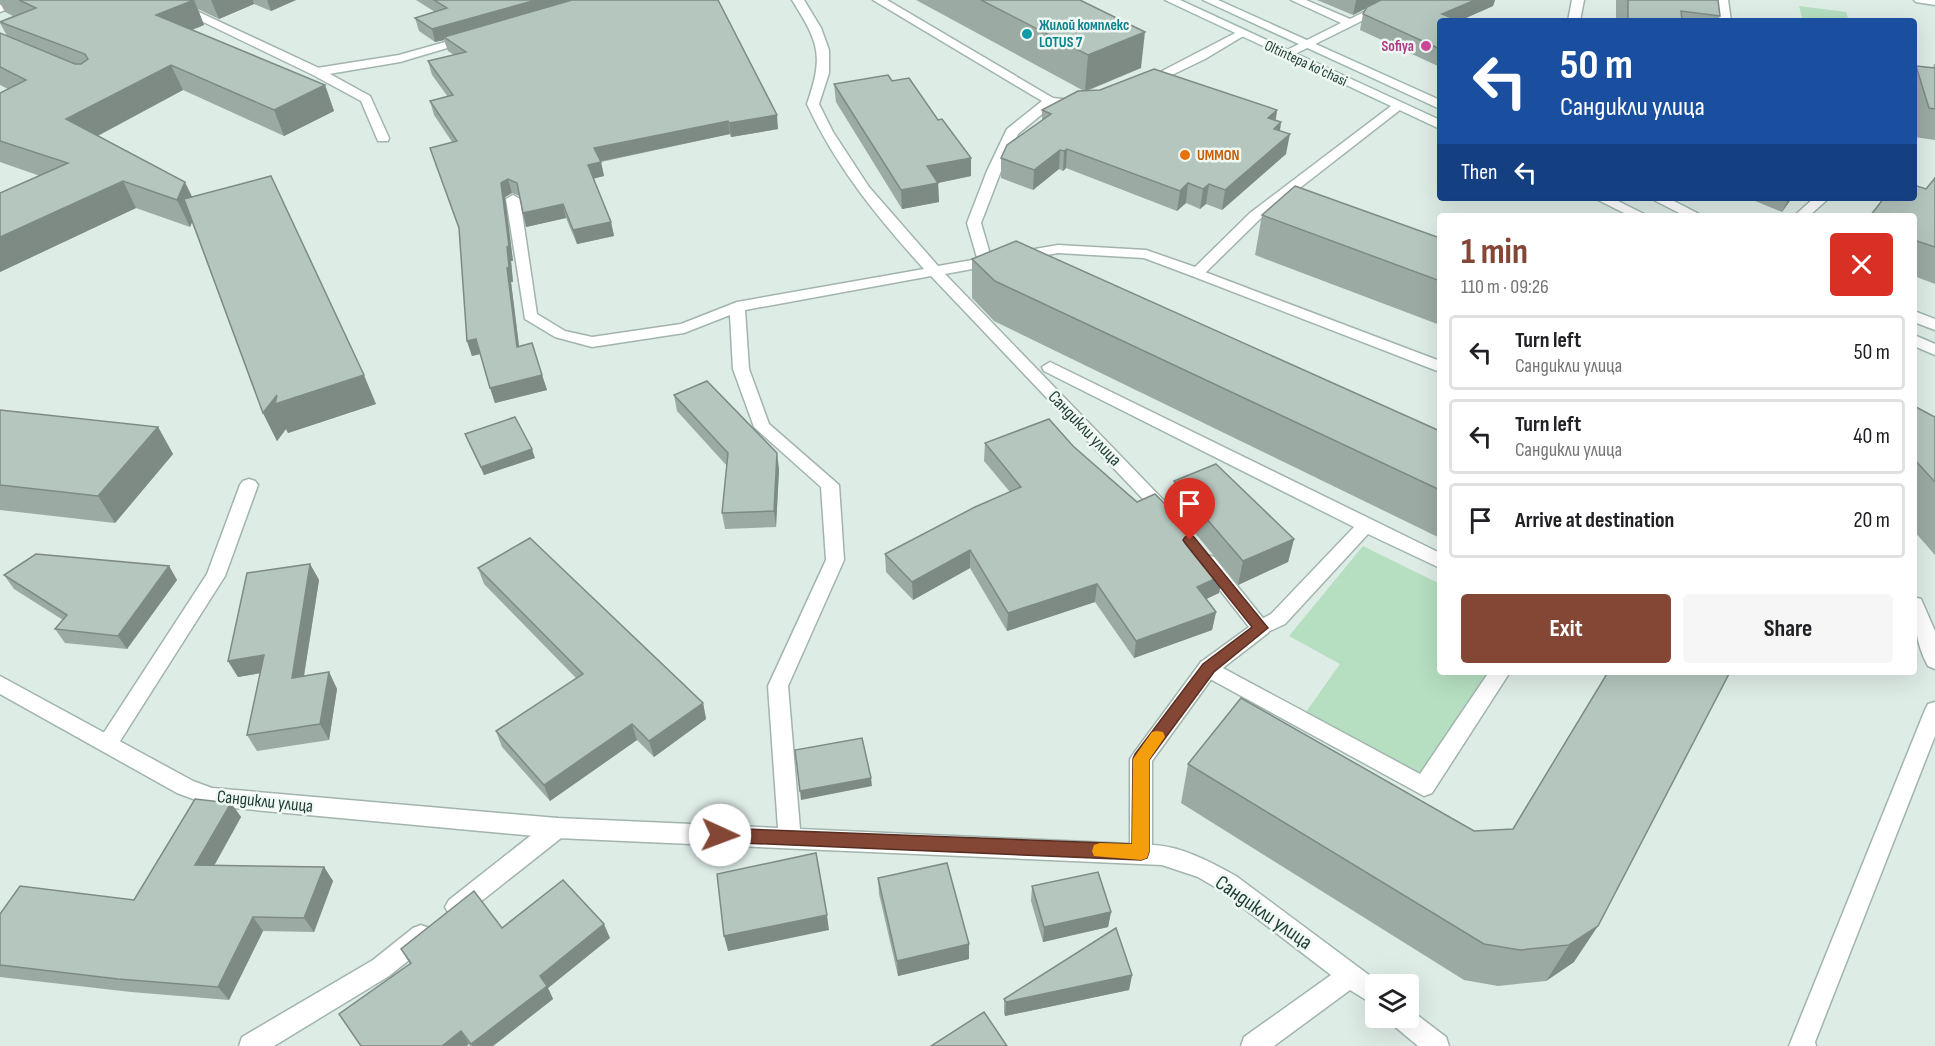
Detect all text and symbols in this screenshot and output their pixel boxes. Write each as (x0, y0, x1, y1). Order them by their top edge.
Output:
place label: Жилой комплекс LOTUS 7 (1039, 16, 1129, 52)
marker: Жилой комплекс LOTUS 7 (1020, 27, 1034, 41)
street label: Oltintepa ko'chasi (1261, 36, 1350, 91)
place label: Sofiya (1382, 37, 1414, 56)
marker: Sofiya (1419, 39, 1433, 53)
text: 50 m (1560, 40, 1633, 91)
icon: left (1461, 42, 1539, 120)
text: Сандикли улица (1560, 91, 1705, 123)
place label: UMMON (1197, 146, 1240, 165)
marker: UMMON (1178, 148, 1192, 162)
icon: left (1509, 156, 1542, 189)
text: Then (1461, 159, 1497, 186)
text: 1 min (1461, 231, 1528, 274)
button: close (1830, 233, 1893, 296)
text: 110 m · 09:26 (1461, 275, 1549, 299)
text: Turn left (1515, 327, 1581, 354)
icon: left (1464, 336, 1497, 369)
text: 50 m (1854, 339, 1890, 366)
text: Сандикли улица (1515, 354, 1622, 378)
street label: Сандикли улица (1044, 386, 1126, 470)
text: Turn left (1515, 411, 1581, 438)
icon: left (1464, 420, 1497, 453)
text: 40 m (1853, 423, 1890, 450)
text: Сандикли улица (1515, 438, 1622, 462)
pin (1164, 478, 1215, 540)
icon: arrive (1173, 487, 1206, 520)
icon: arrive (1464, 504, 1497, 537)
text: Arrive at destination (1515, 507, 1674, 534)
text: 20 m (1854, 507, 1890, 534)
button: Exit (1461, 594, 1671, 663)
button: Share (1683, 594, 1893, 663)
street label: Сандикли улица (216, 786, 314, 817)
position arrow (688, 803, 752, 867)
street label: Сандикли улица (1210, 870, 1317, 955)
map controls (1365, 974, 1419, 1028)
button: layers (1365, 974, 1419, 1028)

